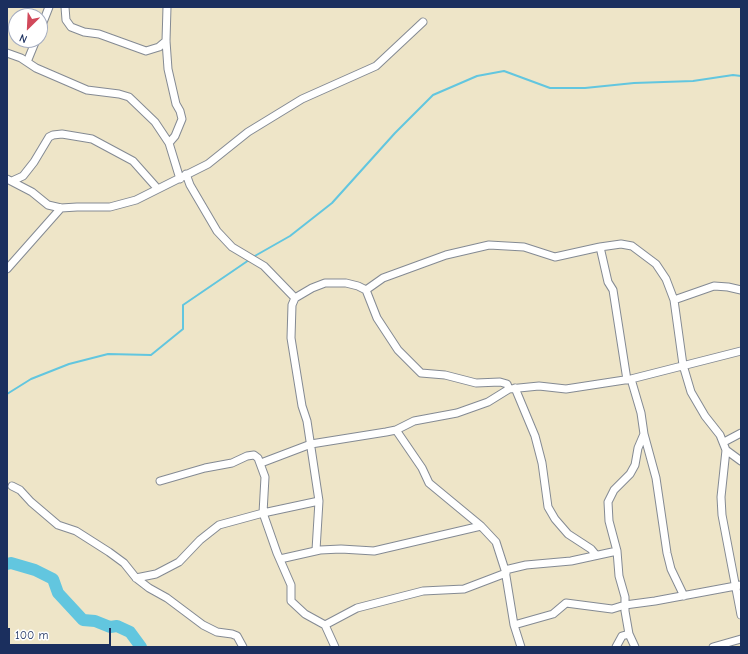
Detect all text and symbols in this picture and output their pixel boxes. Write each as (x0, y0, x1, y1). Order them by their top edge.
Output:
north arrow (8, 8, 48, 48)
text: N (17, 31, 29, 46)
scale bar (10, 620, 113, 646)
text: 100 m (15, 628, 48, 642)

